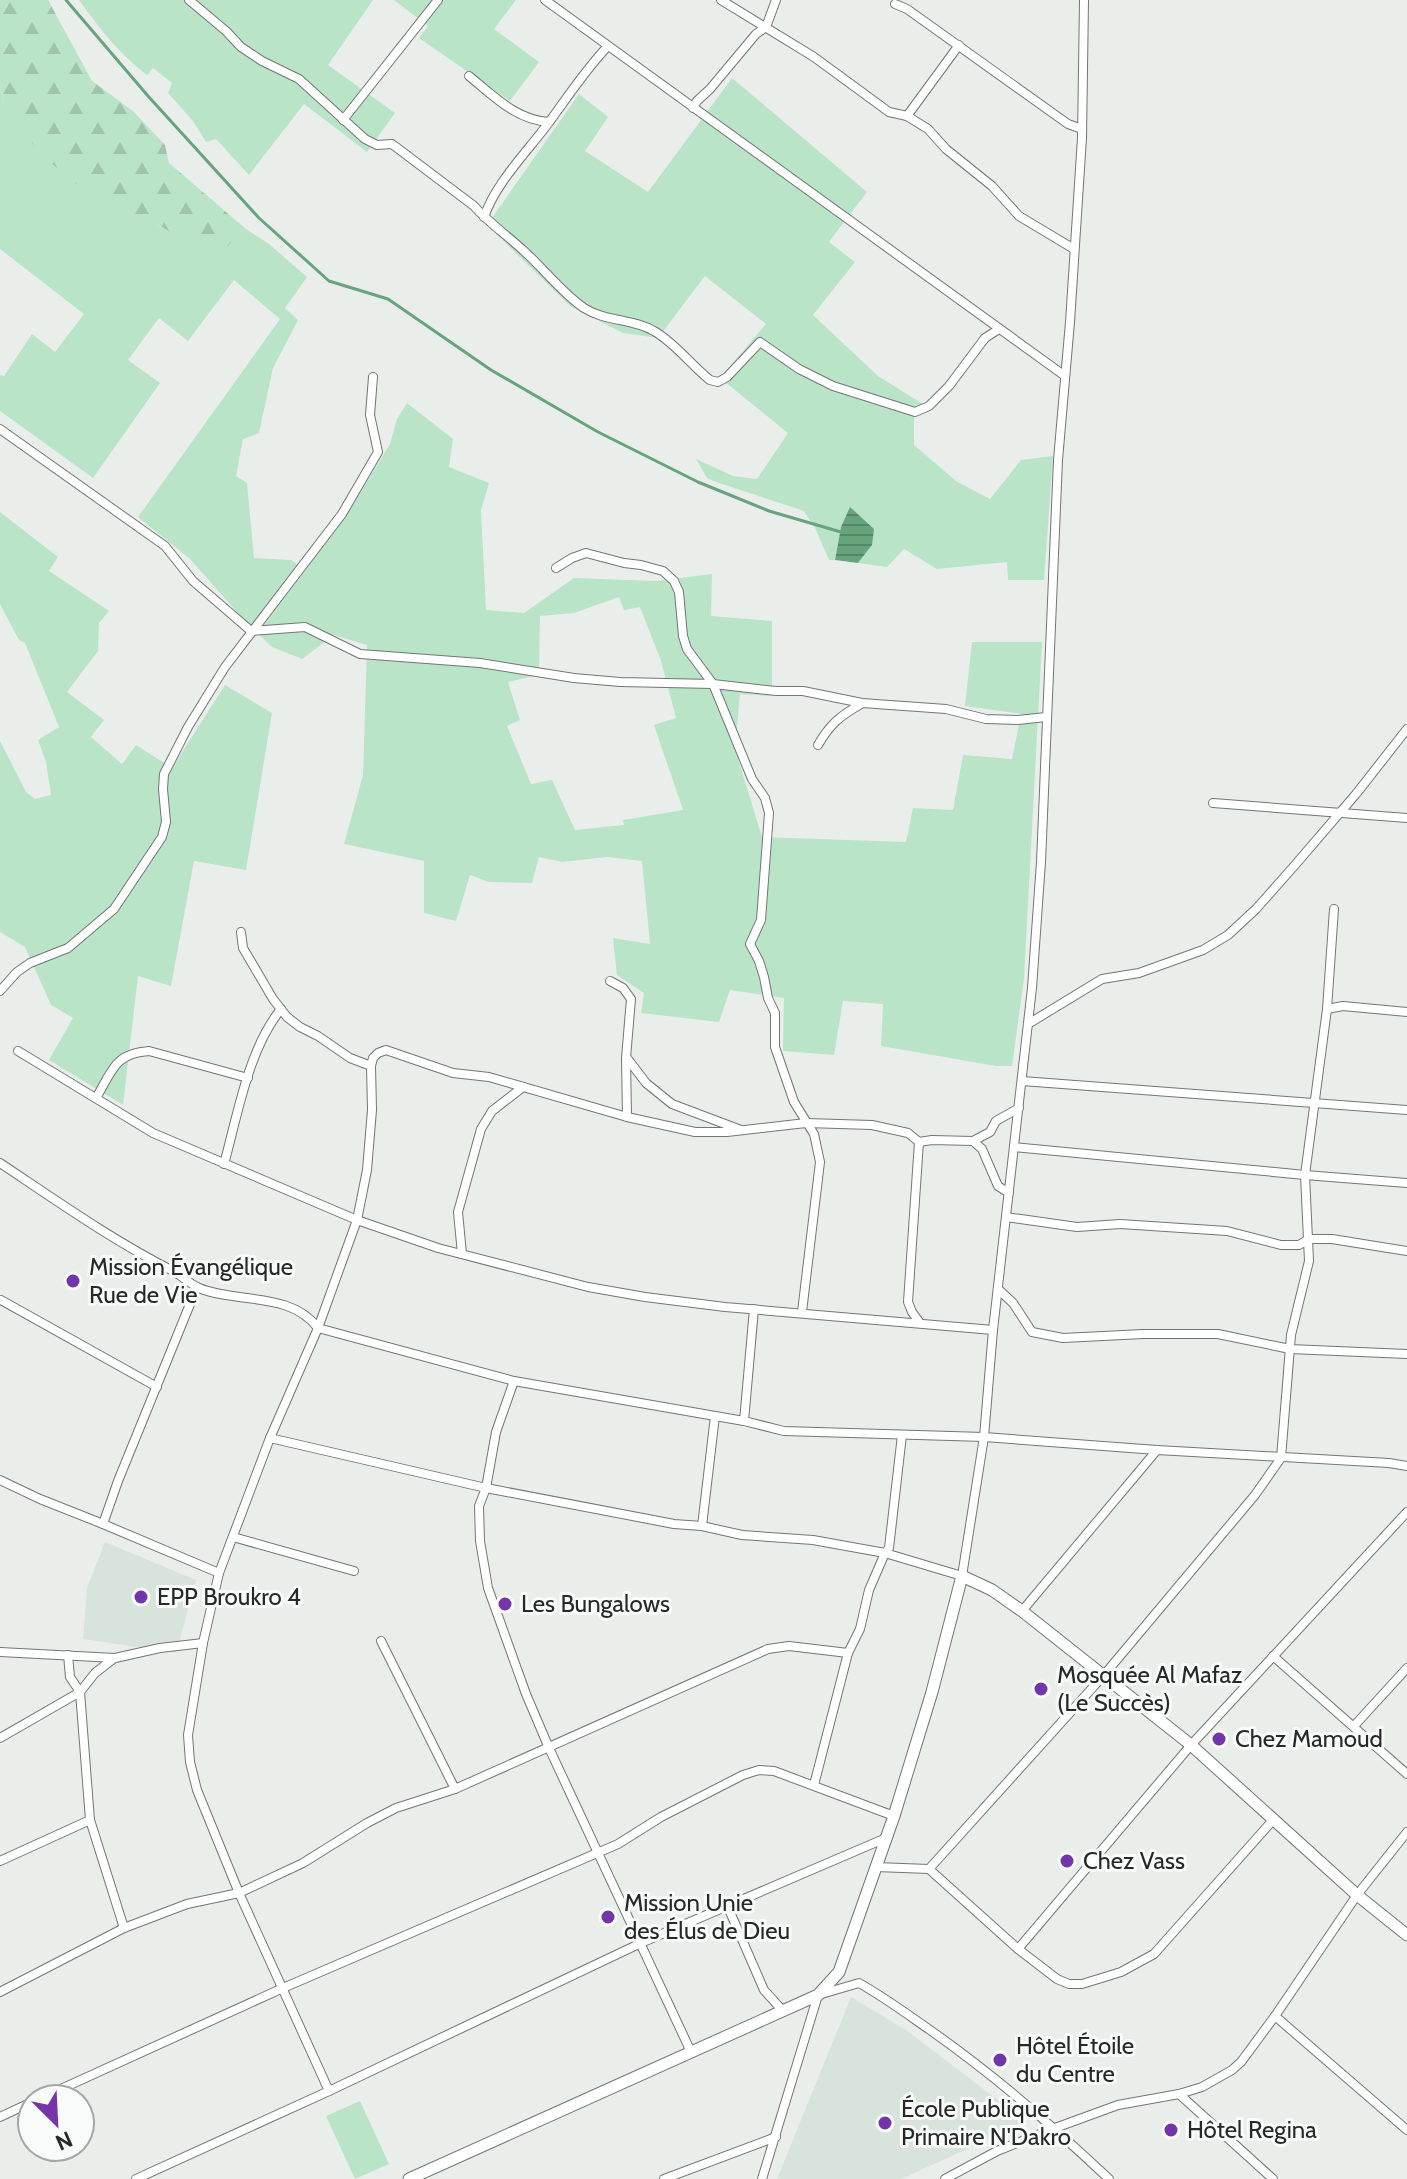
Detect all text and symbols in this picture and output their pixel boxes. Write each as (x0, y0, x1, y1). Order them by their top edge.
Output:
place label: Mission Évangélique Rue de Vie (89, 1252, 293, 1309)
marker: Mission Évangélique Rue de Vie (64, 1272, 82, 1290)
place label: EPP Broukro 4 (157, 1582, 301, 1611)
marker: EPP Broukro 4 (132, 1588, 150, 1606)
place label: Les Bungalows (521, 1589, 670, 1618)
marker: Les Bungalows (496, 1595, 514, 1613)
place label: Mosquée Al Mafaz (Le Succès) (1057, 1660, 1242, 1717)
marker: Mosquée Al Mafaz (Le Succès) (1032, 1680, 1050, 1698)
place label: Chez Mamoud (1235, 1724, 1383, 1753)
marker: Chez Mamoud (1210, 1730, 1228, 1748)
place label: Chez Vass (1083, 1846, 1185, 1875)
marker: Chez Vass (1058, 1852, 1076, 1870)
place label: Mission Unie des Élus de Dieu (624, 1888, 790, 1945)
marker: Mission Unie des Élus de Dieu (599, 1908, 617, 1926)
place label: Hôtel Étoile du Centre (1016, 2031, 1134, 2088)
marker: Hôtel Étoile du Centre (991, 2051, 1009, 2069)
north arrow (16, 2083, 96, 2163)
place label: École Publique Primaire N'Dakro (901, 2094, 1071, 2151)
marker: École Publique Primaire N'Dakro (876, 2114, 894, 2132)
place label: Hôtel Regina (1187, 2115, 1317, 2144)
marker: Hôtel Regina (1162, 2121, 1180, 2139)
text: N (51, 2125, 77, 2156)

